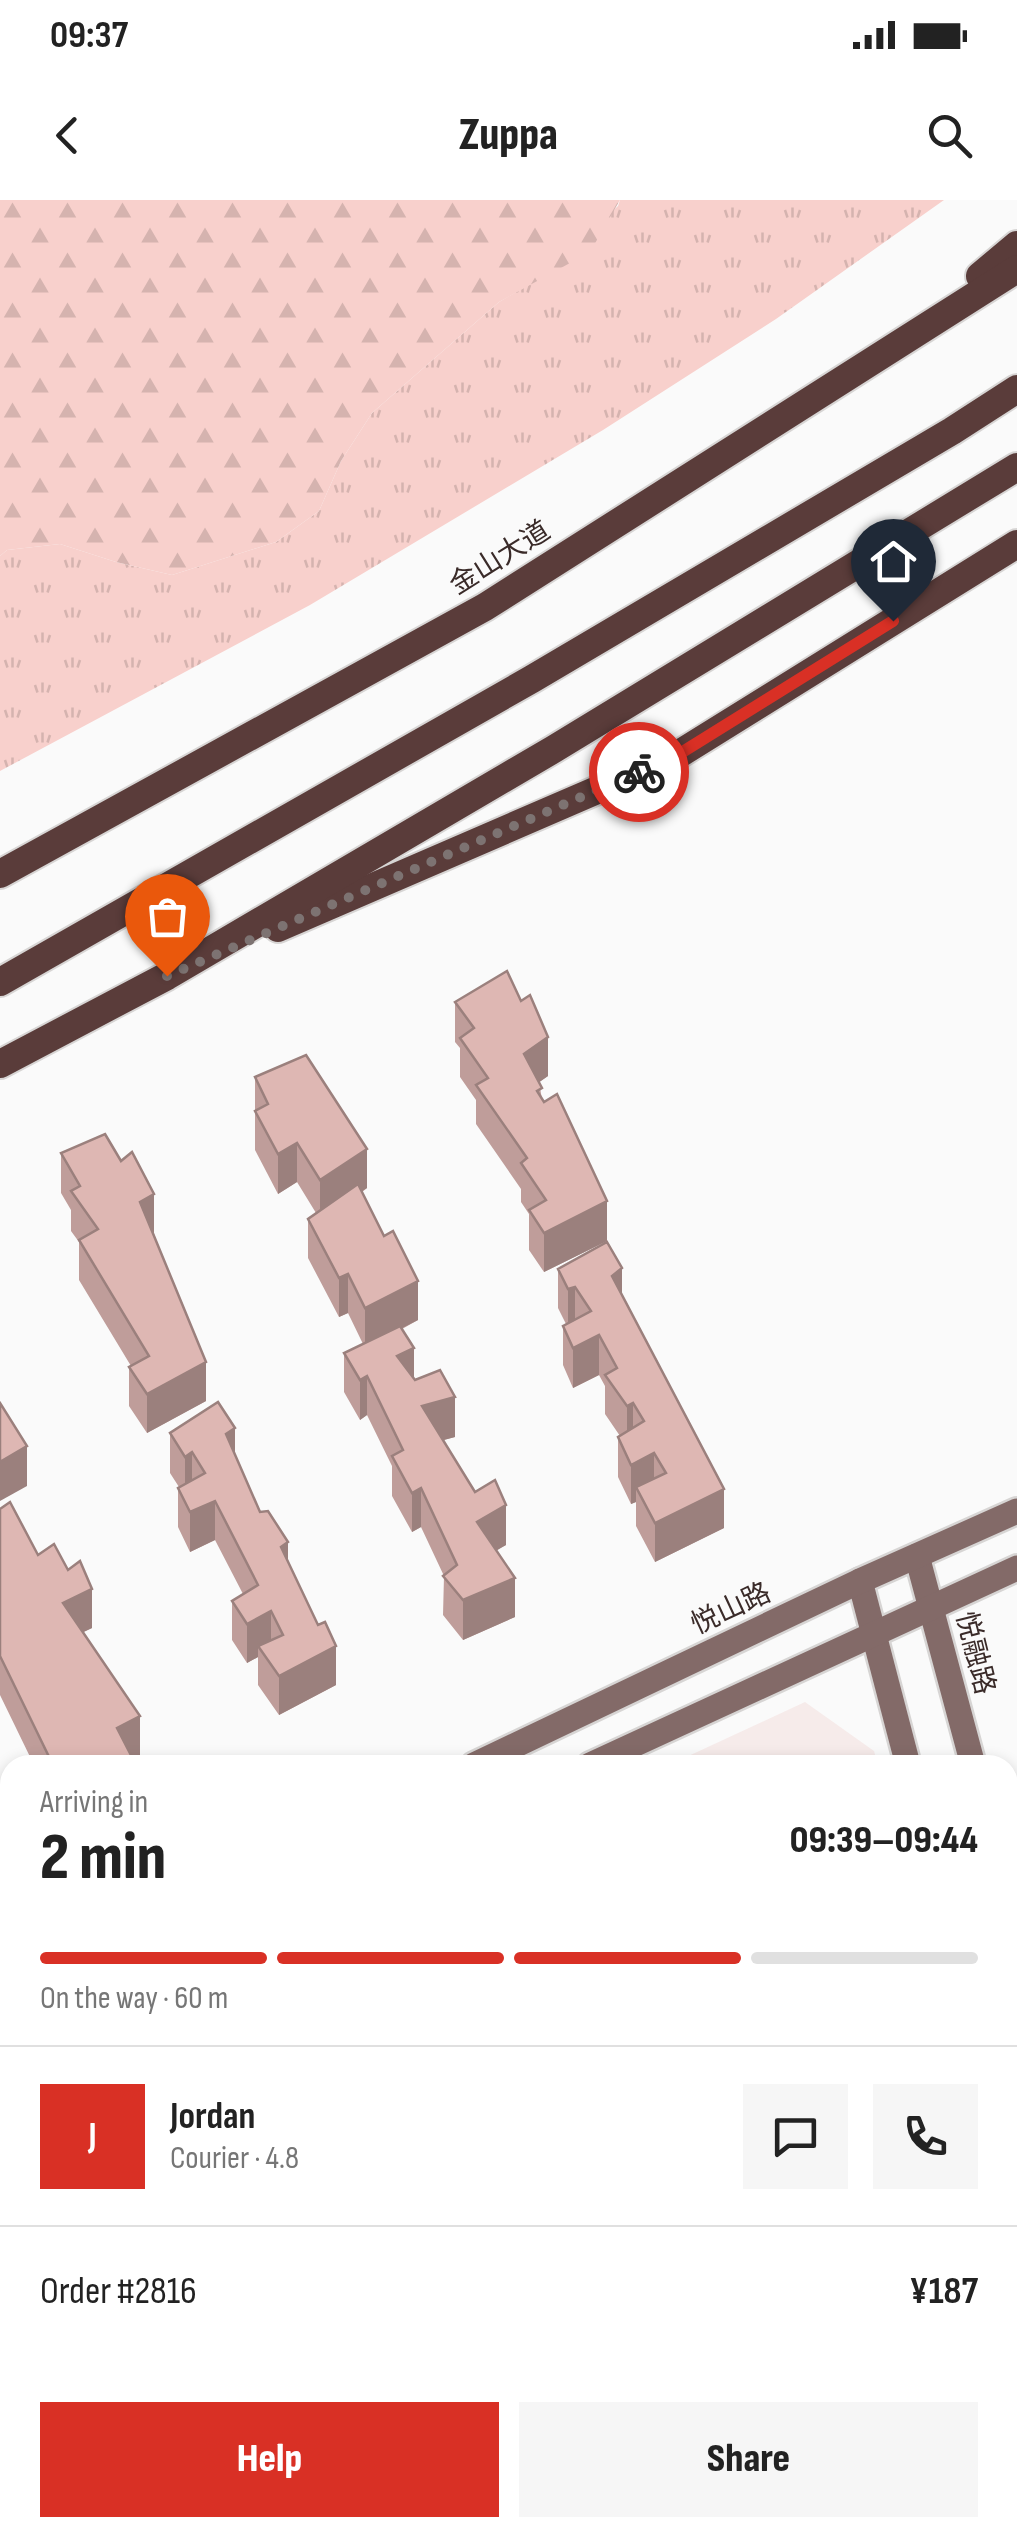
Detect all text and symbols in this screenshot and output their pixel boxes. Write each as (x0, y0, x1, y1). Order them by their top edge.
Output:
text: 09:37 (50, 13, 128, 58)
icon: back (40, 108, 95, 163)
text: Zuppa (459, 108, 558, 163)
icon: search (922, 108, 977, 163)
street label: 金山大道 (444, 514, 556, 602)
pin (851, 519, 936, 622)
icon: home (866, 534, 921, 589)
courier (589, 722, 689, 822)
icon: bike (612, 745, 667, 800)
pin (125, 874, 210, 977)
icon: bag (140, 889, 195, 944)
street label: 悦山路 (686, 1576, 776, 1642)
street label: 悦融路 (949, 1608, 1001, 1698)
text: Arriving in (40, 1783, 148, 1822)
text: 09:39–09:44 (790, 1818, 978, 1863)
text: 2 min (40, 1820, 166, 1898)
text: On the way · 60 m (40, 1979, 228, 2018)
button: chat (743, 2084, 848, 2189)
button: phone (873, 2084, 978, 2189)
text: Jordan (170, 2094, 255, 2139)
text: J (88, 2114, 97, 2159)
text: Courier · 4.8 (170, 2139, 299, 2178)
text: Order #2816 (40, 2269, 197, 2314)
text: ¥187 (909, 2269, 978, 2314)
button: Help (40, 2402, 499, 2517)
button: Share (519, 2402, 978, 2517)

